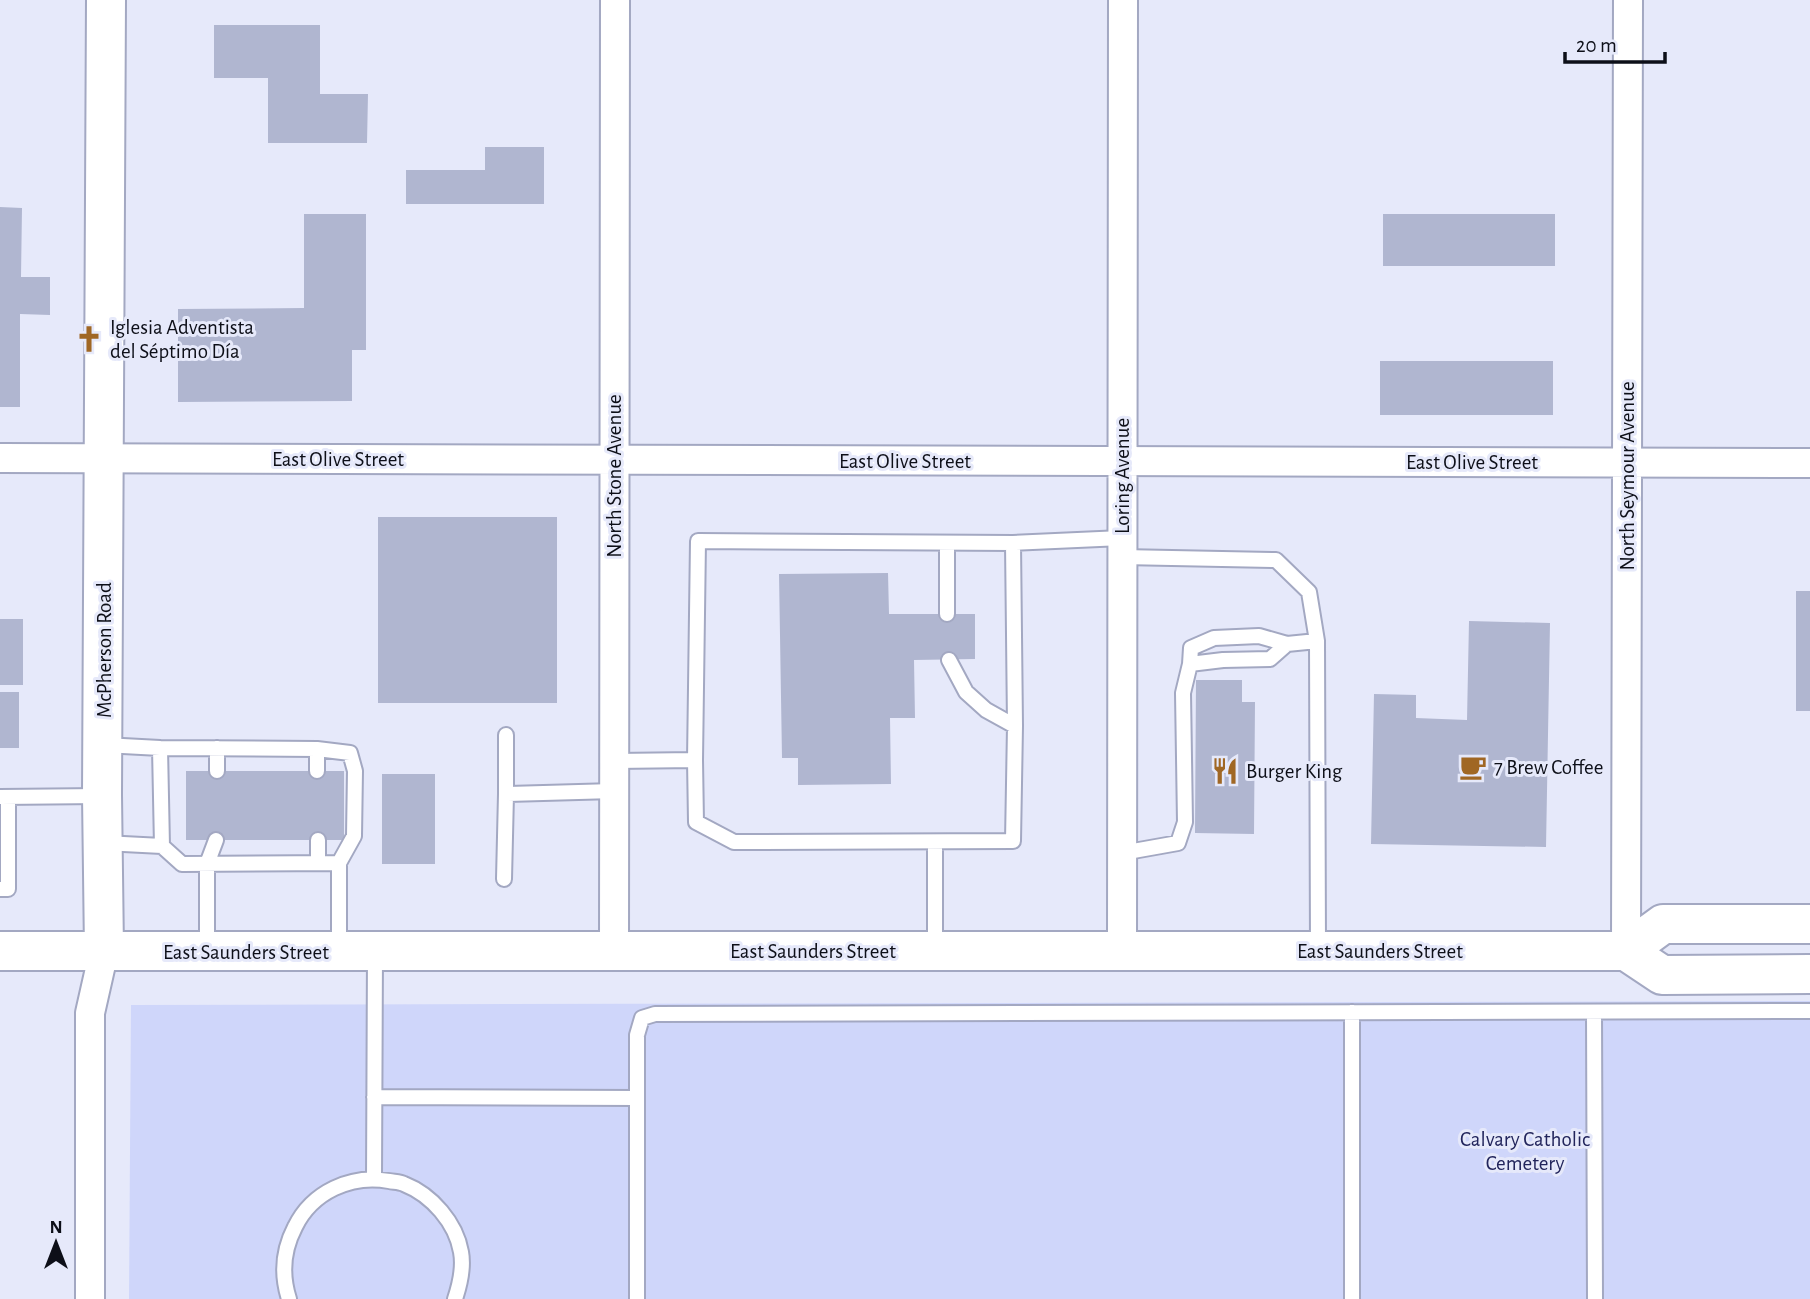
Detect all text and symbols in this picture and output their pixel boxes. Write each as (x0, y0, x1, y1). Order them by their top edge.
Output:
scale bar (1565, 21, 1665, 65)
text: 20 m (1576, 35, 1617, 56)
place label: Iglesia Adventista del Séptimo Día (110, 317, 254, 362)
church icon: Iglesia Adventista del Séptimo Día (74, 324, 104, 354)
street label: North Seymour Avenue (1617, 381, 1638, 571)
street label: North Stone Avenue (604, 394, 625, 558)
street label: Loring Avenue (1112, 418, 1133, 534)
street label: East Olive Street (272, 449, 404, 470)
street label: East Olive Street (839, 451, 971, 472)
street label: East Olive Street (1406, 452, 1538, 473)
street label: McPherson Road (94, 582, 115, 718)
cafe icon: 7 Brew Coffee (1458, 752, 1488, 782)
restaurant icon: Burger King (1210, 756, 1240, 786)
place label: 7 Brew Coffee (1494, 757, 1603, 778)
place label: Burger King (1246, 761, 1343, 782)
street label: East Saunders Street (730, 941, 896, 962)
street label: East Saunders Street (1297, 941, 1463, 962)
street label: East Saunders Street (163, 942, 329, 963)
park label: Calvary Catholic Cemetery (1460, 1129, 1590, 1174)
north arrow (21, 1208, 91, 1278)
text: N (49, 1218, 63, 1237)

